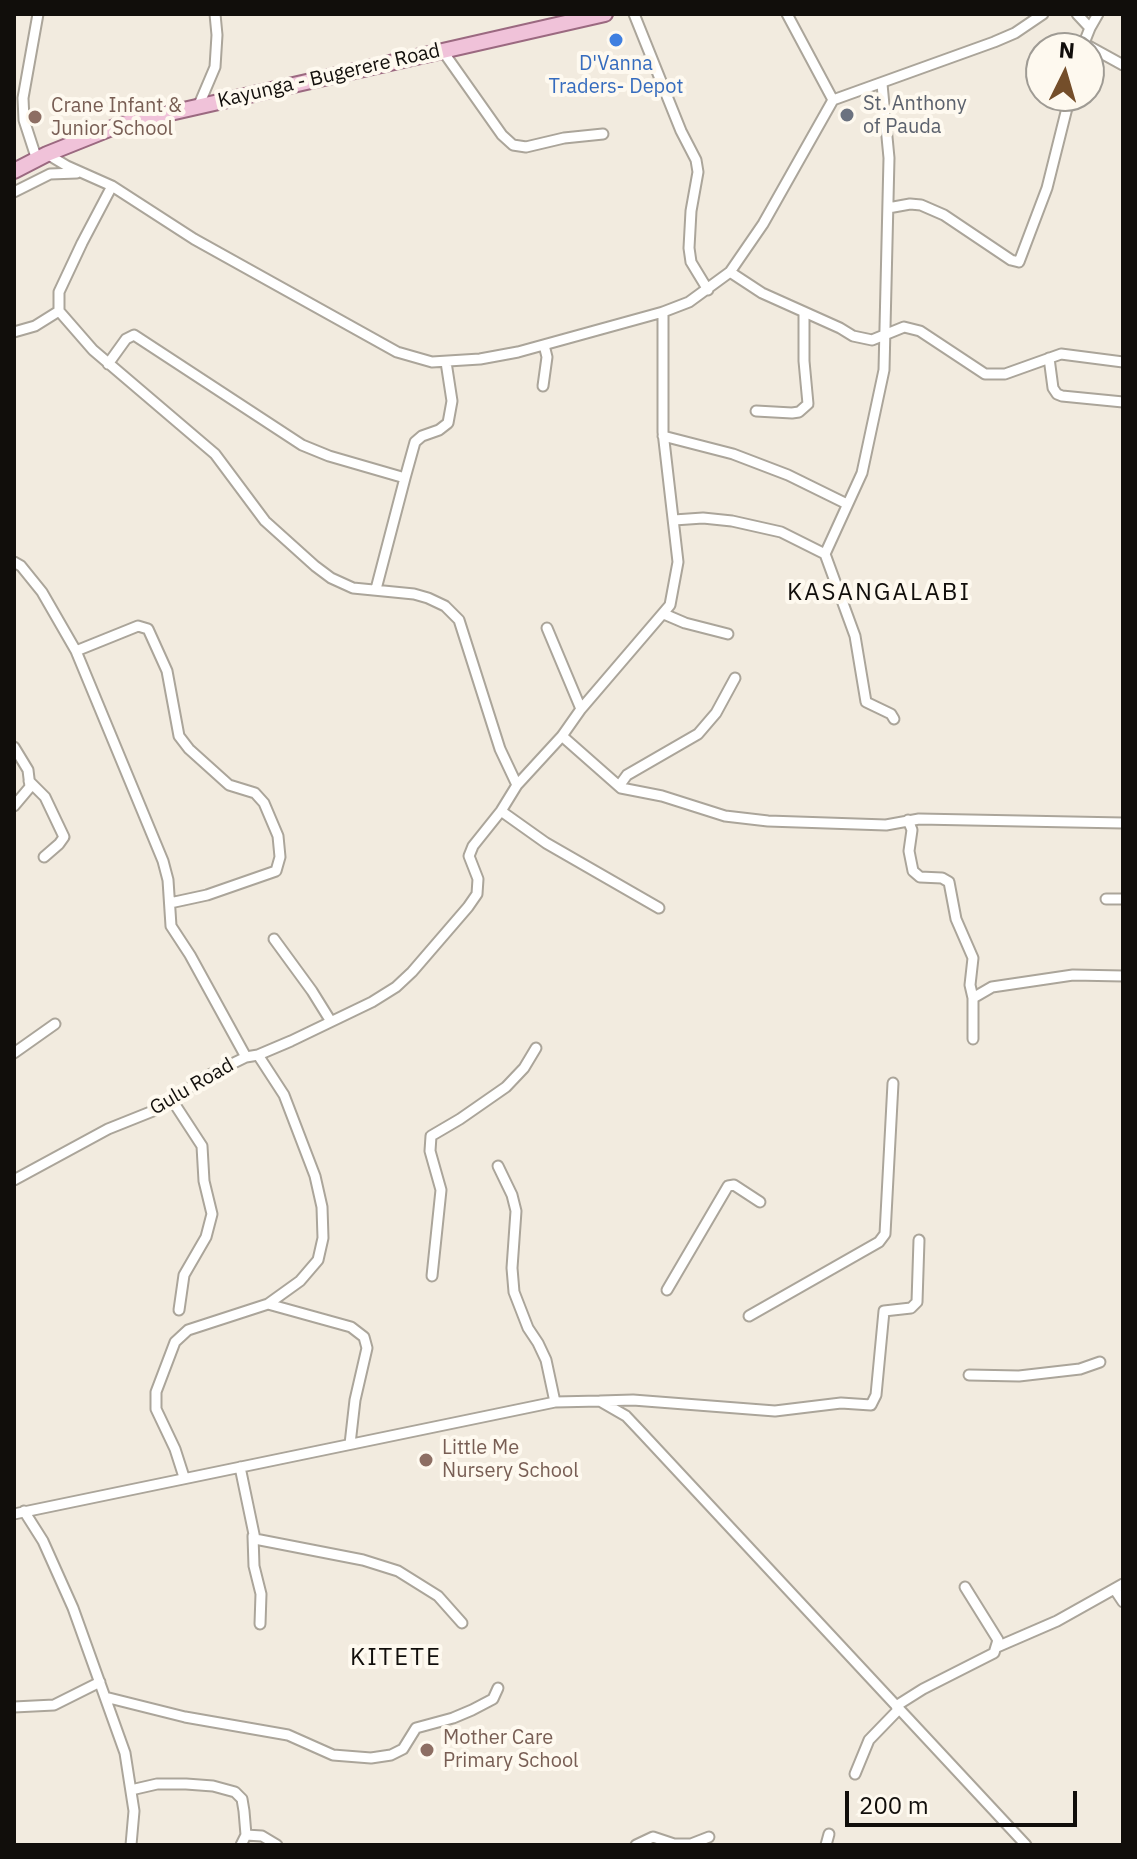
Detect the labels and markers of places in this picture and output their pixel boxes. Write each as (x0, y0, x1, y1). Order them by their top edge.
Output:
marker: D'Vanna Traders- Depot (607, 31, 625, 49)
place label: D'Vanna Traders- Depot (549, 52, 683, 99)
place label: St. Anthony of Pauda (863, 92, 967, 139)
place label: Crane Infant & Junior School (51, 94, 182, 141)
marker: St. Anthony of Pauda (838, 106, 856, 124)
marker: Crane Infant & Junior School (26, 108, 44, 126)
place label: Little Me Nursery School (442, 1436, 579, 1483)
marker: Little Me Nursery School (417, 1451, 435, 1469)
place label: Mother Care Primary School (443, 1726, 579, 1773)
marker: Mother Care Primary School (418, 1741, 436, 1759)

